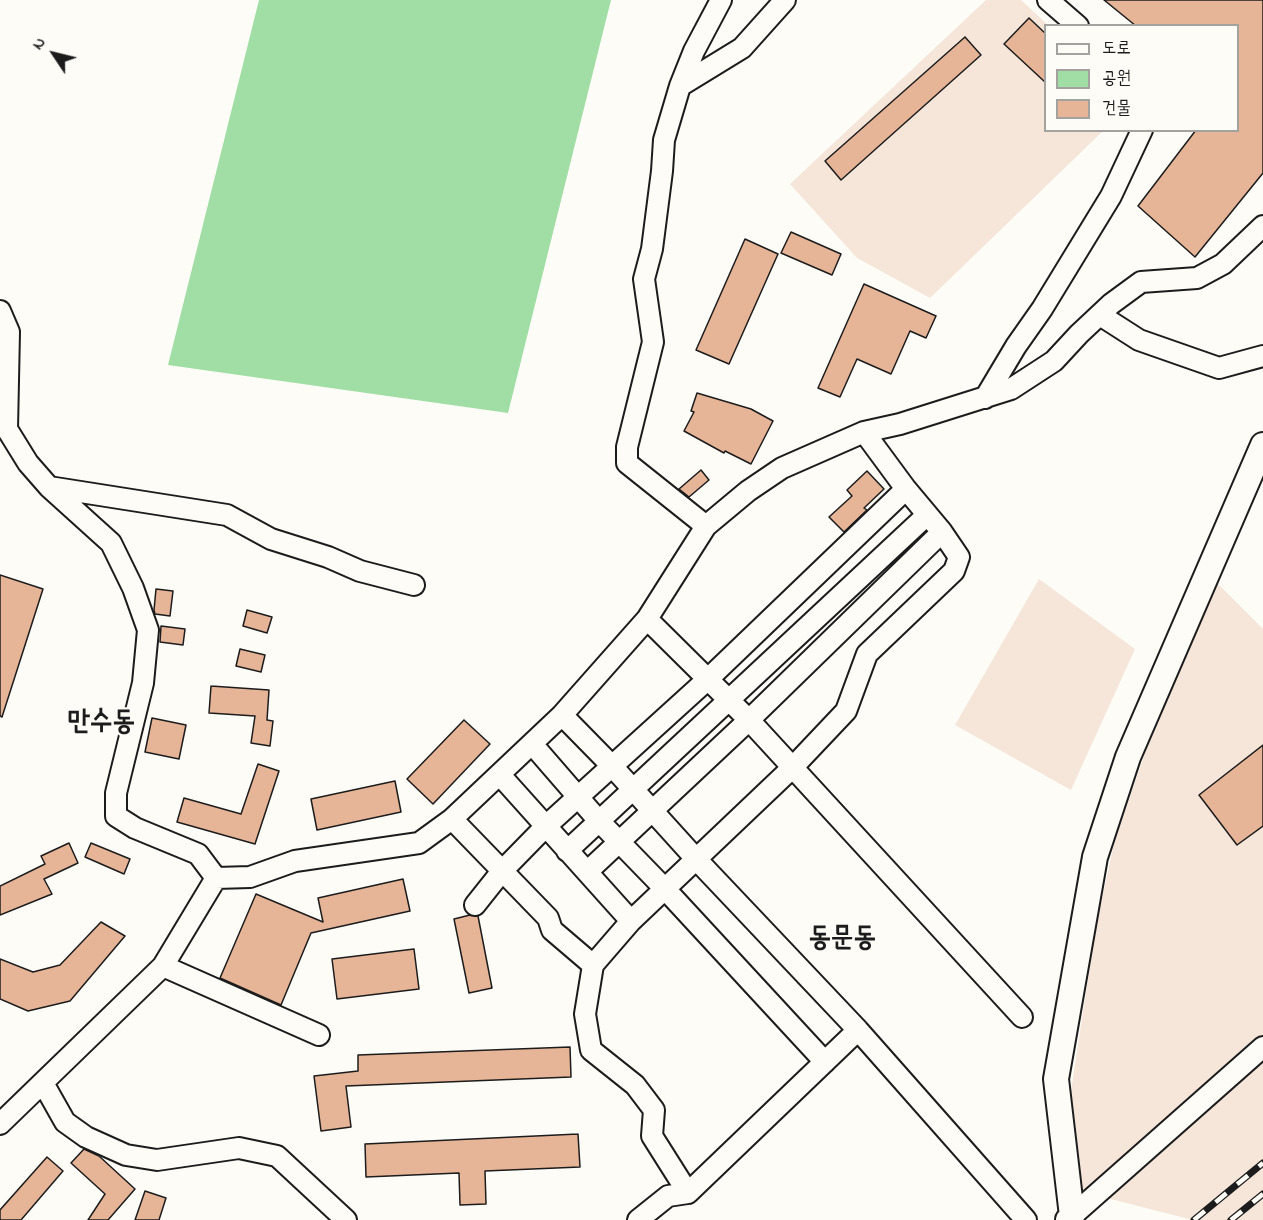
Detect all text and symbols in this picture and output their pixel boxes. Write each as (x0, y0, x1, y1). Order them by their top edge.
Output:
north arrow (24, 24, 84, 84)
legend (1044, 24, 1239, 132)
text: N (26, 32, 52, 55)
text: 도로 (1102, 36, 1131, 62)
text: 공원 (1102, 66, 1131, 92)
text: 건물 (1102, 96, 1131, 122)
district label: 만수동 (67, 707, 135, 741)
district label: 동문동 (808, 923, 876, 957)

